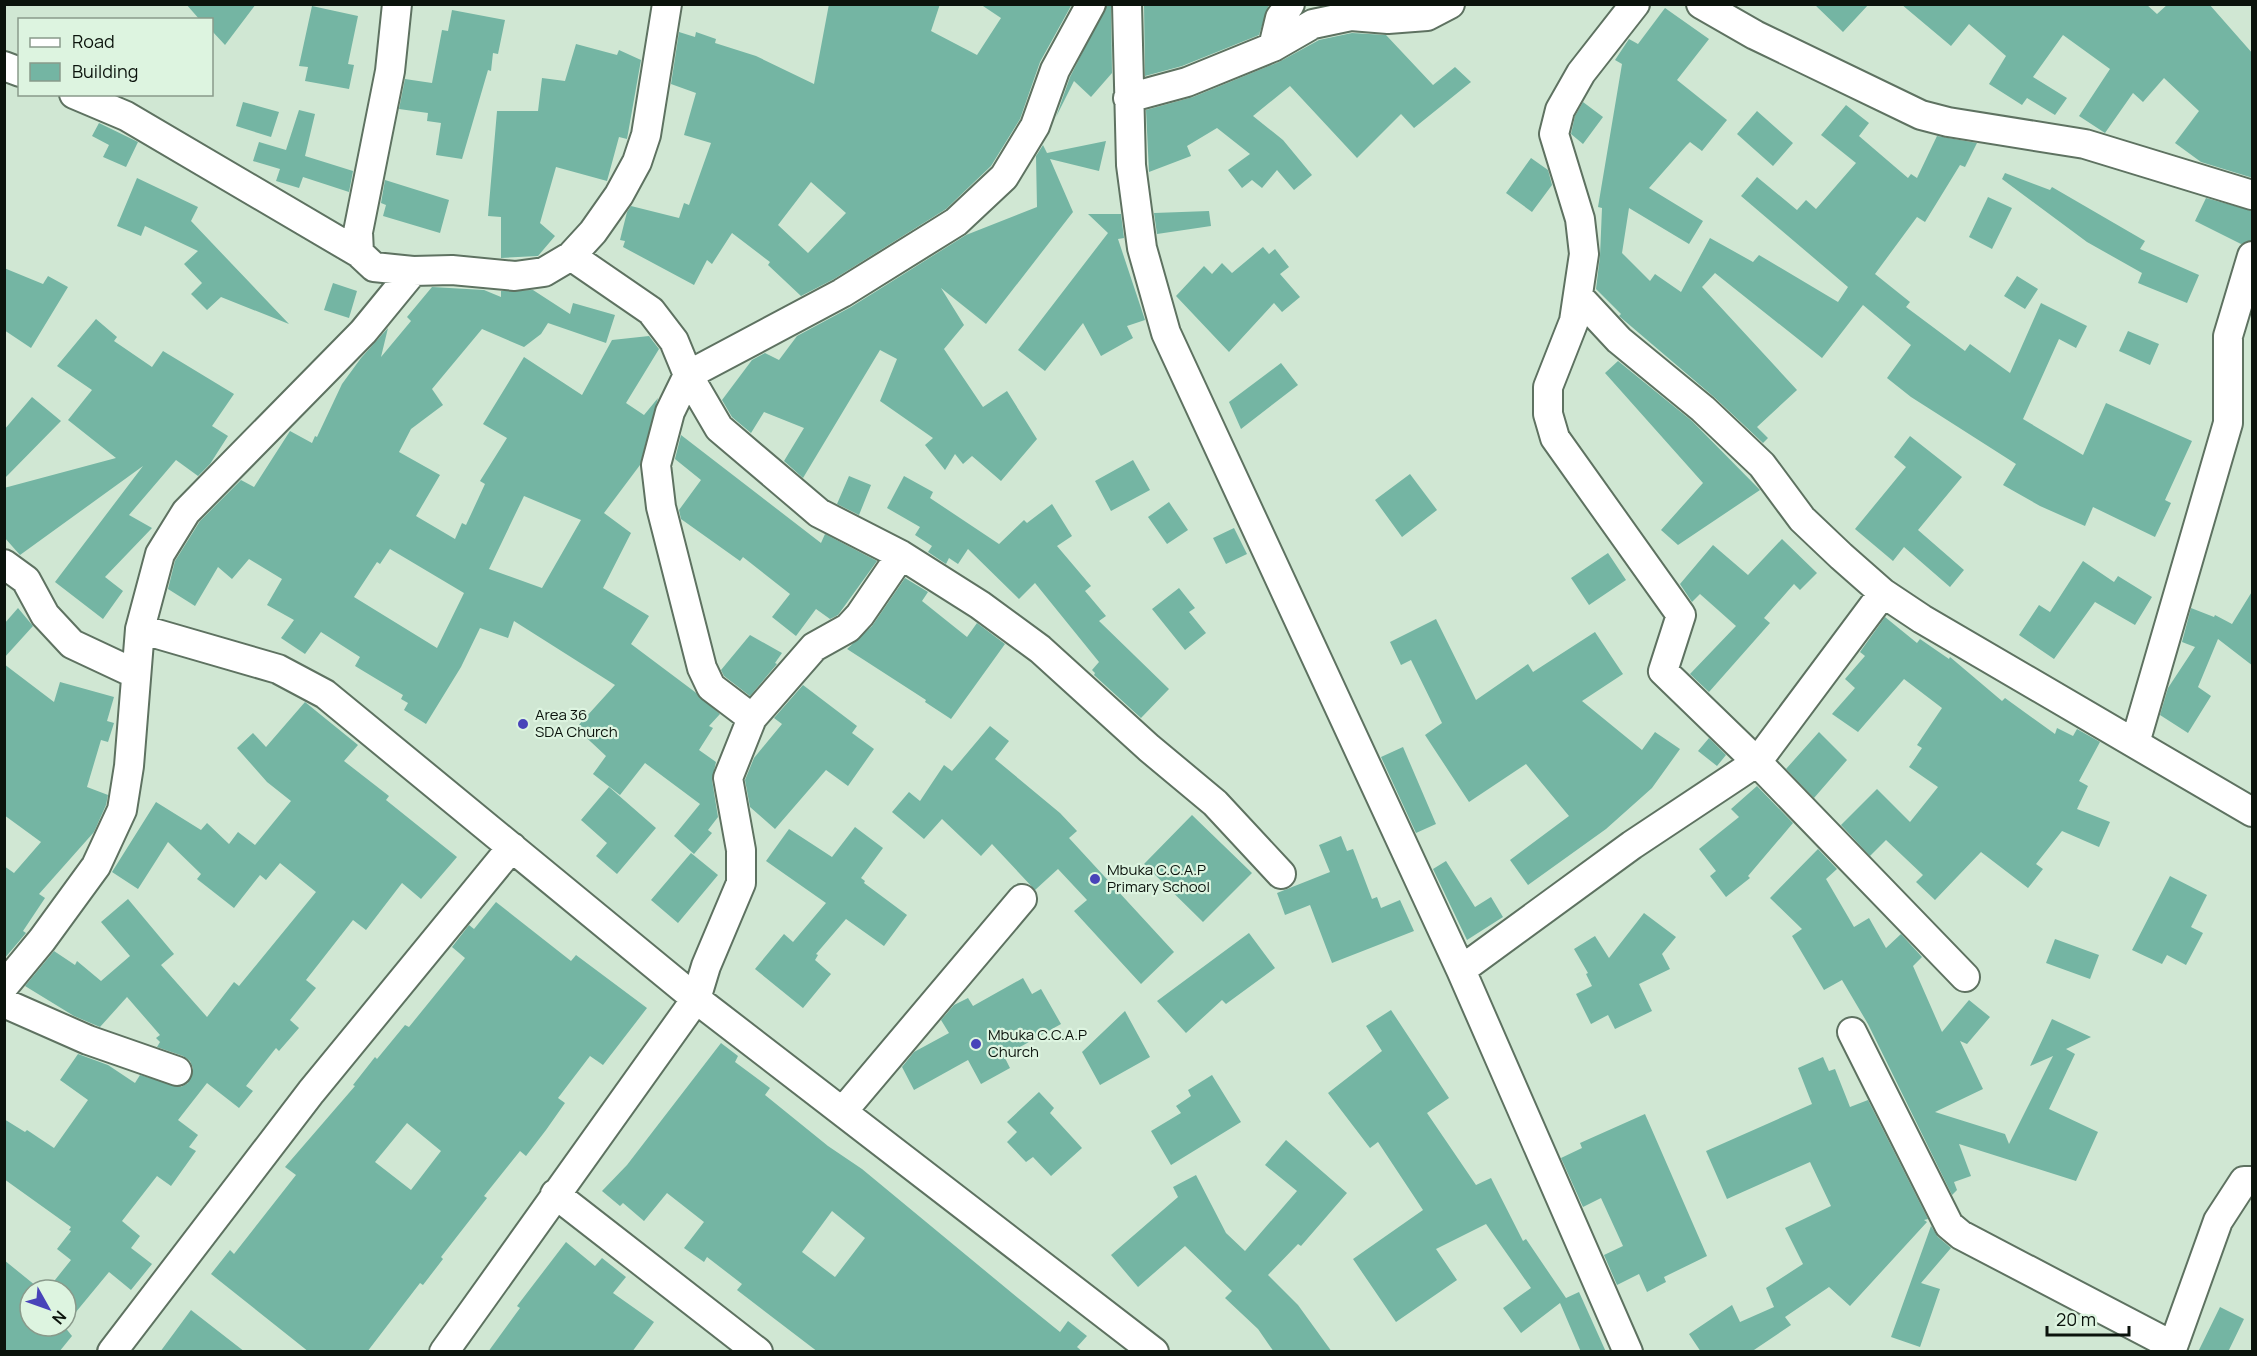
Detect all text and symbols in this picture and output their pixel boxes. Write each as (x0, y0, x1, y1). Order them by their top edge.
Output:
legend (18, 18, 213, 96)
text: Road (72, 29, 115, 53)
text: Building (72, 59, 138, 83)
place label: Area 36 SDA Church (535, 704, 618, 742)
marker: Area 36 SDA Church (516, 717, 530, 731)
place label: Mbuka C.C.A.P Primary School (1107, 859, 1210, 897)
marker: Mbuka C.C.A.P Primary School (1088, 872, 1102, 886)
place label: Mbuka C.C.A.P Church (988, 1024, 1087, 1062)
marker: Mbuka C.C.A.P Church (969, 1037, 983, 1051)
north arrow (18, 1278, 78, 1338)
scale bar (2047, 1299, 2130, 1337)
text: N (47, 1306, 72, 1329)
text: 20 m (2056, 1307, 2096, 1331)

